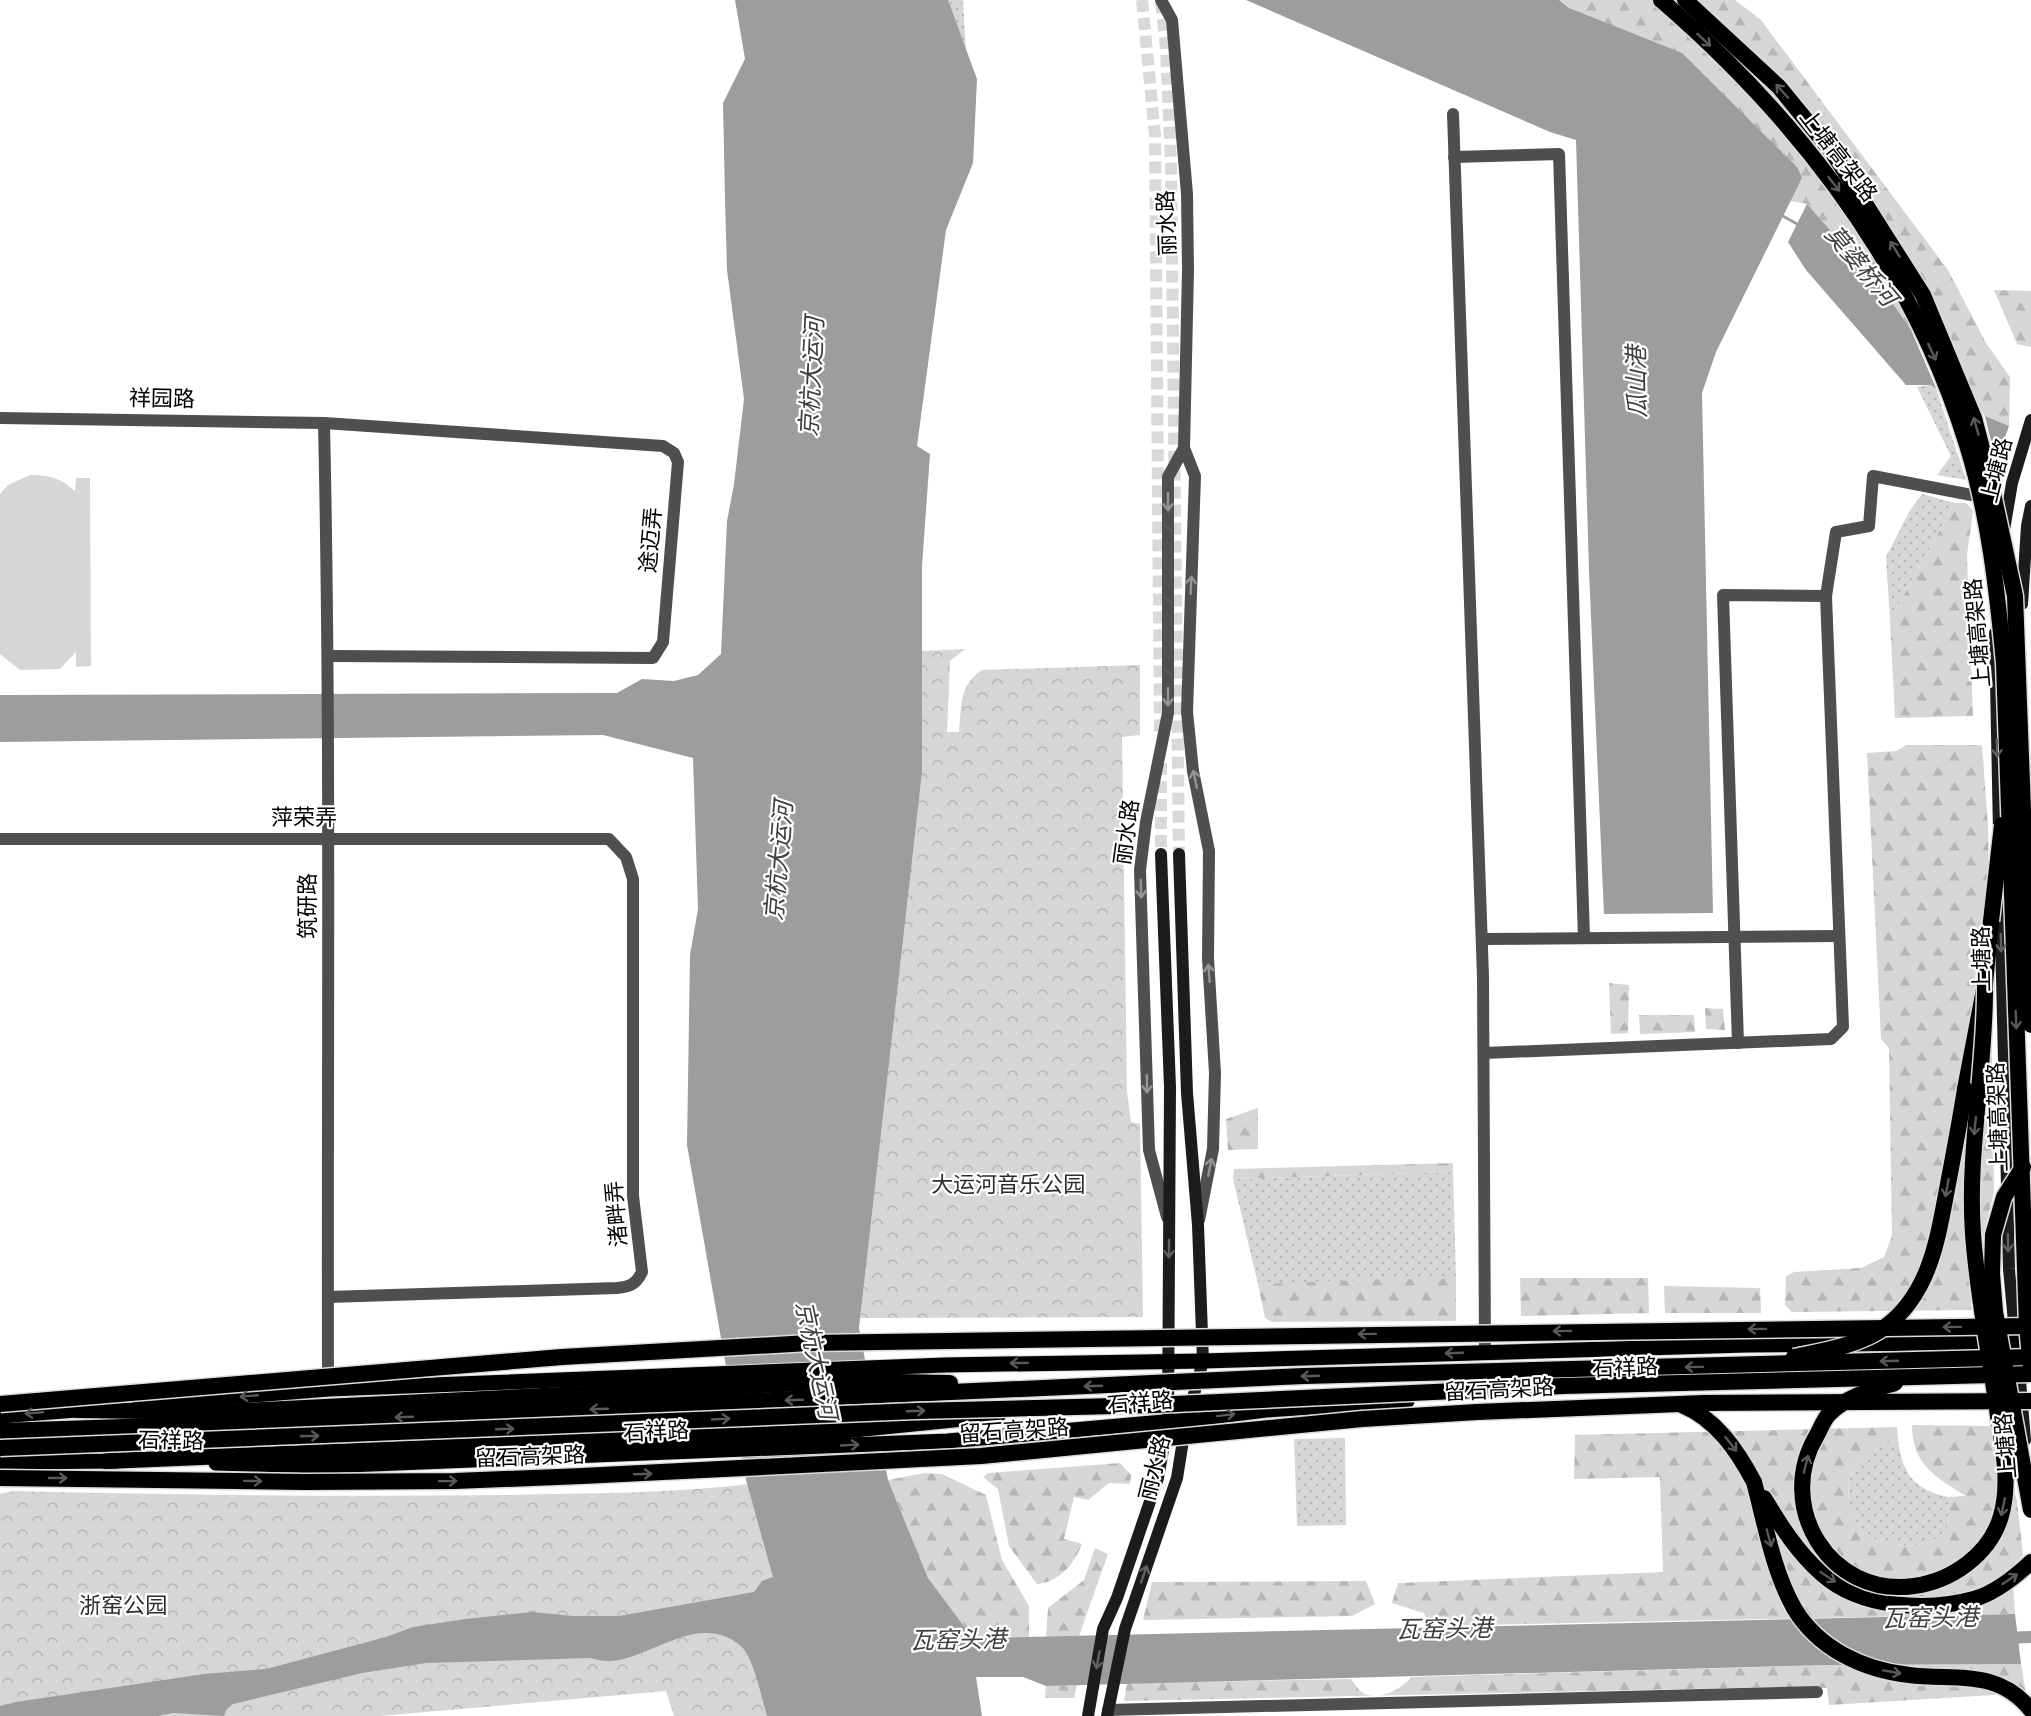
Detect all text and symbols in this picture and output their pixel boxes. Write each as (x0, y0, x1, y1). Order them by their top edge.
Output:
one-way arrow (1696, 33, 1711, 47)
one-way arrow (1775, 83, 1788, 99)
street label: 上塘高架路 (1794, 103, 1884, 207)
one-way arrow (1828, 176, 1841, 192)
street label: 丽水路 (1151, 190, 1181, 256)
water label: 莫婆桥河 (1819, 219, 1907, 315)
one-way arrow (1889, 241, 1901, 258)
water label: 京杭大运河 (793, 312, 829, 438)
water label: 瓜山港 (1620, 343, 1652, 418)
one-way arrow (1926, 343, 1938, 361)
street label: 祥园路 (129, 383, 195, 413)
one-way arrow (1970, 416, 1981, 435)
street label: 上塘路 (1974, 435, 2018, 505)
one-way arrow (1162, 491, 1174, 511)
street label: 途迈弄 (633, 506, 667, 574)
one-way arrow (1186, 575, 1197, 595)
street label: 上塘高架路 (1958, 577, 1996, 689)
one-way arrow (1162, 686, 1174, 706)
one-way arrow (1991, 737, 2002, 757)
one-way arrow (1189, 770, 1200, 789)
water label: 京杭大运河 (758, 796, 799, 922)
street label: 丽水路 (1108, 797, 1144, 867)
street label: 萍荣弄 (271, 803, 337, 831)
street label: 筑研路 (293, 873, 321, 939)
one-way arrow (1135, 879, 1147, 899)
street label: 上塘路 (1966, 926, 1996, 992)
one-way arrow (1995, 932, 2007, 952)
one-way arrow (1203, 963, 1214, 983)
one-way arrow (2011, 1010, 2022, 1030)
street label: 上塘高架路 (1981, 1062, 2013, 1172)
one-way arrow (1142, 1074, 1153, 1094)
one-way arrow (1969, 1116, 1980, 1135)
one-way arrow (1205, 1158, 1216, 1177)
park label: 大运河音乐公园 (931, 1170, 1085, 1198)
one-way arrow (1941, 1178, 1952, 1198)
street label: 渚畔弄 (599, 1180, 633, 1248)
one-way arrow (2002, 1232, 2014, 1252)
one-way arrow (1163, 1238, 1175, 1258)
water label: 京杭大运河 (790, 1298, 845, 1426)
one-way arrow (1942, 1321, 1962, 1332)
one-way arrow (1747, 1323, 1767, 1335)
one-way arrow (1552, 1325, 1572, 1337)
one-way arrow (1357, 1328, 1377, 1339)
one-way arrow (1444, 1347, 1464, 1359)
street label: 石祥路 (1592, 1352, 1658, 1382)
one-way arrow (1879, 1355, 1899, 1367)
one-way arrow (1009, 1358, 1029, 1369)
one-way arrow (1684, 1361, 1704, 1372)
one-way arrow (1300, 1370, 1320, 1382)
street label: 留石高架路 (1443, 1372, 1555, 1406)
one-way arrow (1084, 1380, 1104, 1391)
street label: 石祥路 (1106, 1385, 1174, 1419)
one-way arrow (240, 1391, 260, 1402)
one-way arrow (784, 1395, 804, 1406)
one-way arrow (590, 1403, 610, 1414)
one-way arrow (905, 1405, 925, 1416)
one-way arrow (25, 1408, 44, 1419)
one-way arrow (1216, 1409, 1236, 1420)
one-way arrow (395, 1411, 415, 1422)
street label: 留石高架路 (958, 1412, 1070, 1448)
street label: 上塘路 (1988, 1412, 2022, 1480)
one-way arrow (710, 1414, 730, 1425)
street label: 石祥路 (622, 1415, 690, 1447)
one-way arrow (495, 1423, 515, 1434)
street label: 石祥路 (138, 1425, 204, 1455)
one-way arrow (300, 1431, 320, 1442)
street label: 丽水路 (1132, 1433, 1176, 1503)
one-way arrow (1724, 1436, 1737, 1452)
one-way arrow (840, 1439, 860, 1450)
street label: 留石高架路 (475, 1440, 585, 1472)
one-way arrow (1800, 1455, 1812, 1474)
one-way arrow (633, 1468, 653, 1479)
one-way arrow (48, 1472, 68, 1484)
one-way arrow (243, 1475, 263, 1487)
one-way arrow (438, 1475, 458, 1487)
one-way arrow (1997, 1497, 2008, 1517)
one-way arrow (1764, 1528, 1776, 1547)
one-way arrow (1139, 1565, 1150, 1584)
one-way arrow (1819, 1571, 1835, 1583)
one-way arrow (2001, 1573, 2018, 1585)
park label: 浙窑公园 (79, 1591, 167, 1619)
water label: 瓦窑头港 (1882, 1601, 1981, 1633)
water label: 瓦窑头港 (1396, 1612, 1495, 1644)
water label: 瓦窑头港 (910, 1623, 1009, 1655)
one-way arrow (1092, 1649, 1103, 1669)
one-way arrow (1882, 1667, 1901, 1678)

